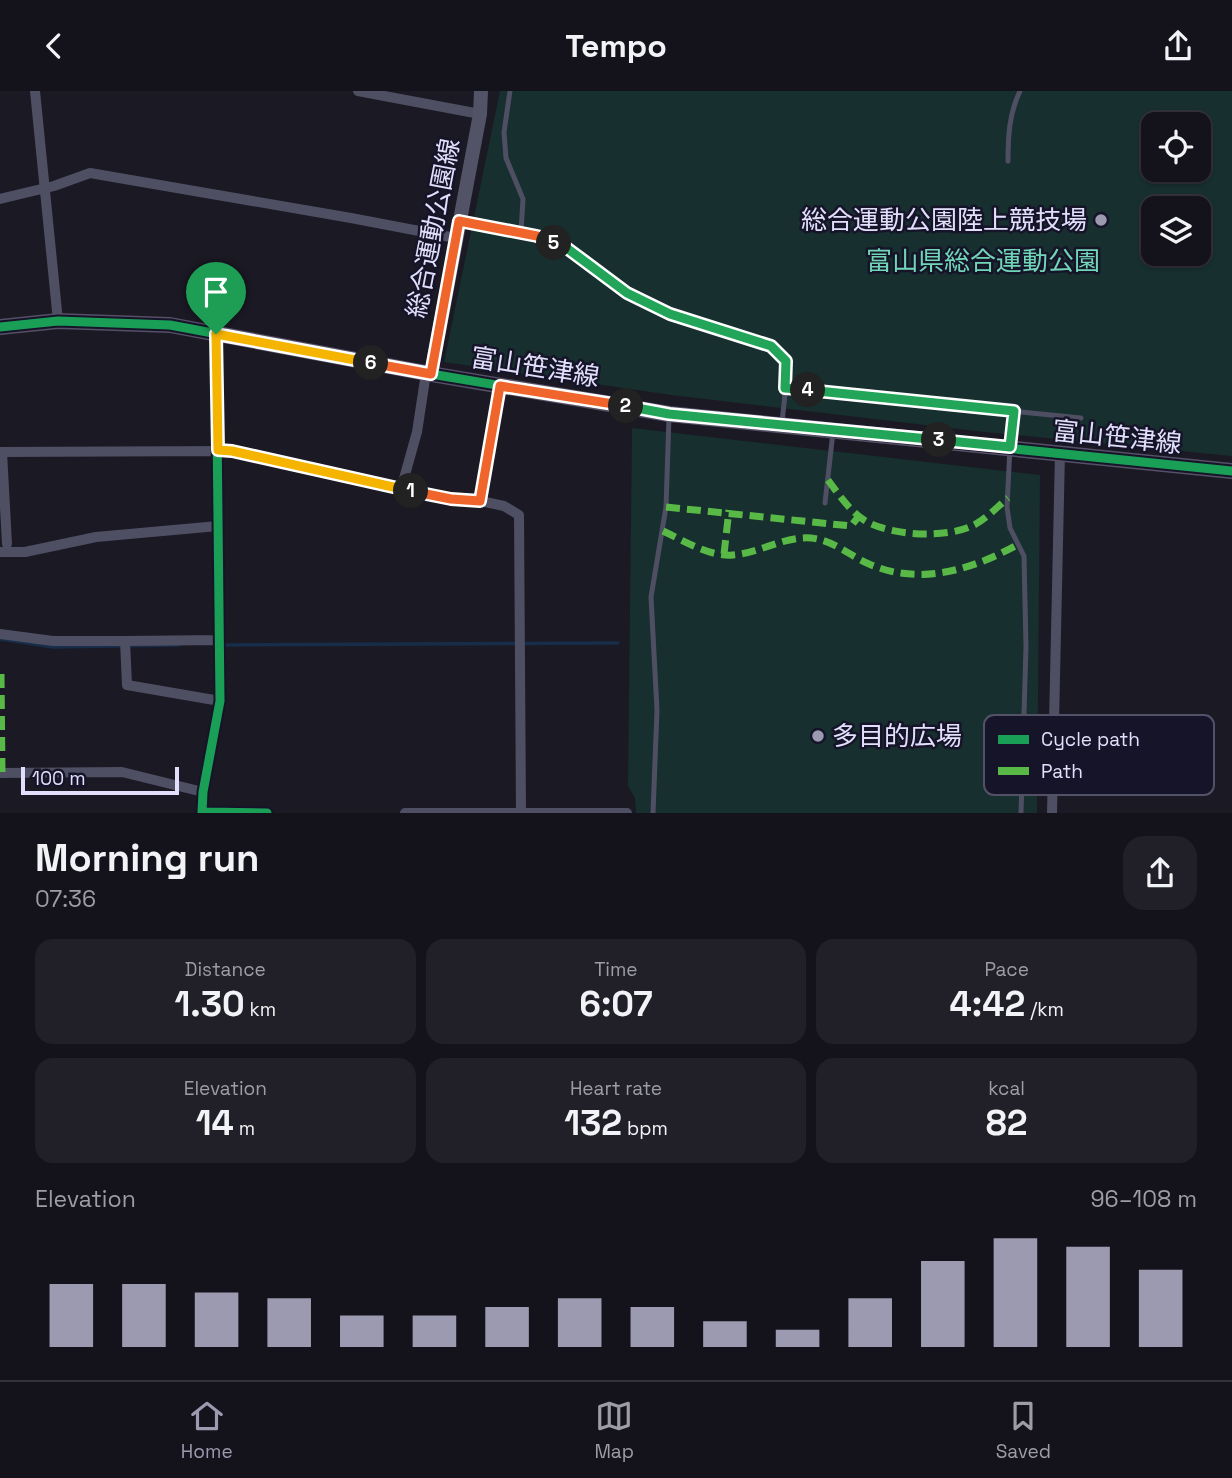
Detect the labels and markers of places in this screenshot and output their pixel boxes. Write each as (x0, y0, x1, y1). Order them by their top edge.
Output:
place label: 総合運動公園陸上競技場 (801, 203, 1087, 237)
marker: 総合運動公園陸上競技場 (1093, 212, 1109, 228)
pin: 5 (536, 225, 572, 261)
pin (186, 262, 246, 334)
pin: 6 (354, 345, 388, 381)
pin: 4 (790, 373, 826, 407)
pin: 2 (608, 389, 644, 423)
pin: 3 (922, 423, 956, 457)
pin: 1 (394, 473, 428, 509)
place label: 多目的広場 (832, 719, 962, 753)
marker: 多目的広場 (810, 728, 826, 744)

